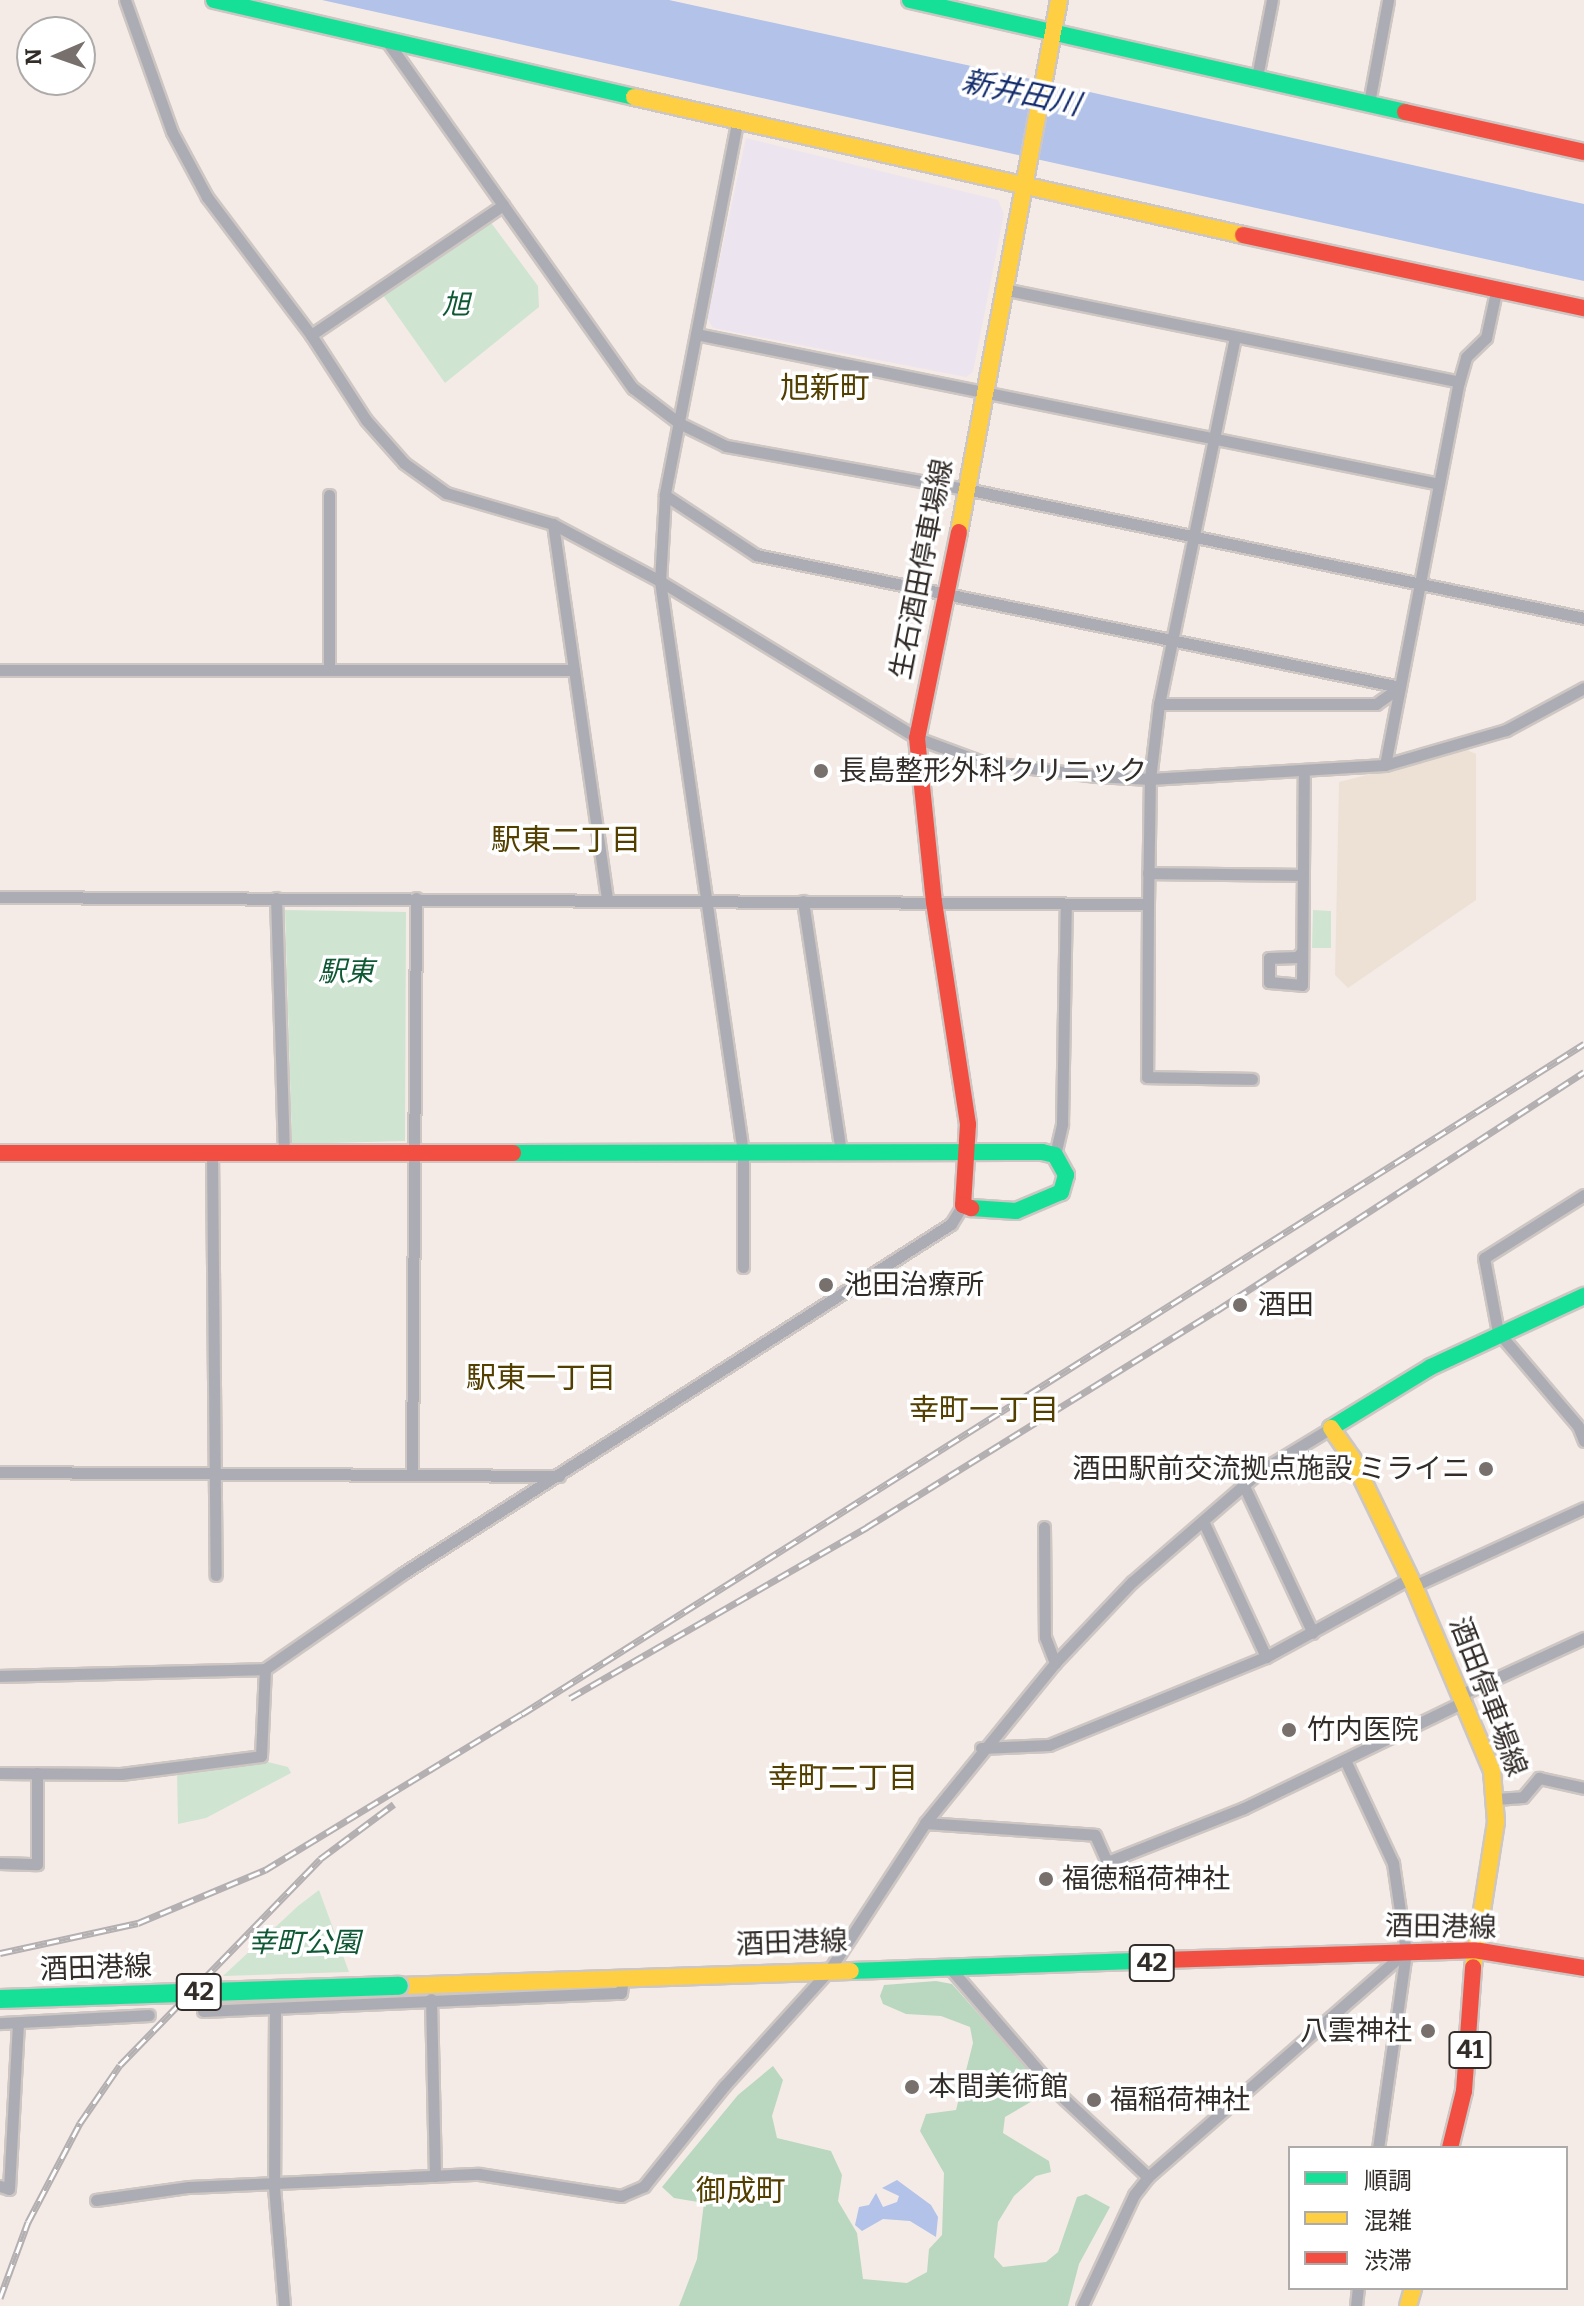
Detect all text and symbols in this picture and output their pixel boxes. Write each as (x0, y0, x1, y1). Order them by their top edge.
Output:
north arrow (16, 16, 96, 96)
text: N (20, 48, 47, 66)
water label: 新井田川 (959, 63, 1083, 123)
park label: 旭 (442, 288, 470, 322)
district label: 旭新町 (780, 370, 870, 406)
street label: 生石酒田停車場線 (884, 456, 960, 682)
place label: 長島整形外科クリニック (839, 754, 1147, 788)
marker: 長島整形外科クリニック (810, 760, 832, 782)
district label: 駅東二丁目 (491, 822, 641, 858)
park label: 駅東 (318, 955, 374, 989)
place label: 池田治療所 (844, 1268, 984, 1302)
marker: 池田治療所 (815, 1274, 837, 1296)
place label: 酒田 (1258, 1288, 1314, 1322)
marker: 酒田 (1229, 1294, 1251, 1316)
district label: 駅東一丁目 (466, 1360, 616, 1396)
district label: 幸町一丁目 (909, 1392, 1059, 1428)
place label: 酒田駅前交流拠点施設 ミライニ (1072, 1452, 1470, 1486)
marker: 酒田駅前交流拠点施設 ミライニ (1477, 1460, 1495, 1478)
street label: 酒田停車場線 (1442, 1613, 1534, 1781)
place label: 竹内医院 (1307, 1713, 1419, 1747)
marker: 竹内医院 (1278, 1719, 1300, 1741)
district label: 幸町二丁目 (768, 1760, 918, 1796)
place label: 福徳稲荷神社 (1062, 1862, 1230, 1896)
marker: 福徳稲荷神社 (1037, 1870, 1055, 1888)
street label: 酒田港線 (1385, 1909, 1497, 1945)
street label: 酒田港線 (735, 1924, 849, 1962)
park label: 幸町公園 (248, 1926, 360, 1960)
road number: 42 (1128, 1941, 1176, 1985)
street label: 酒田港線 (39, 1949, 153, 1987)
road number: 42 (175, 1970, 223, 2014)
place label: 八雲神社 (1300, 2014, 1412, 2048)
marker: 八雲神社 (1419, 2022, 1437, 2040)
road number: 41 (1448, 2028, 1492, 2072)
place label: 本間美術館 (928, 2070, 1068, 2104)
marker: 本間美術館 (903, 2078, 921, 2096)
place label: 福稲荷神社 (1110, 2083, 1250, 2117)
marker: 福稲荷神社 (1085, 2091, 1103, 2109)
legend (1288, 2146, 1568, 2290)
text: 順調 (1364, 2167, 1412, 2195)
district label: 御成町 (696, 2173, 786, 2209)
text: 混雑 (1364, 2207, 1412, 2235)
text: 渋滞 (1364, 2247, 1412, 2275)

